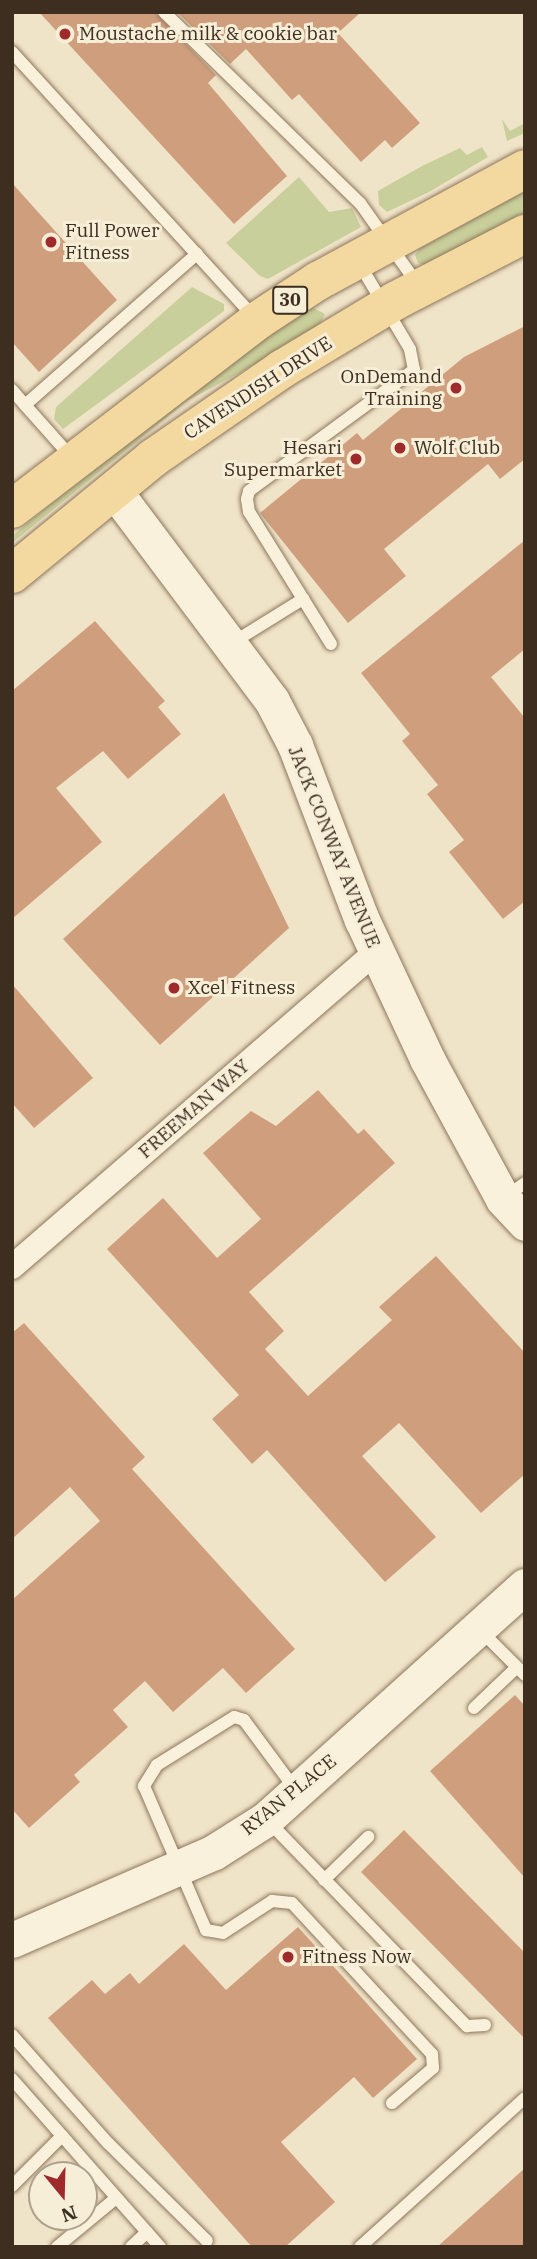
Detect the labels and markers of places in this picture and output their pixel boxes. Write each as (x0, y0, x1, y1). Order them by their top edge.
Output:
place label: Moustache milk & cookie bar (79, 23, 337, 45)
marker: Moustache milk & cookie bar (57, 26, 73, 42)
place label: Full Power Fitness (65, 220, 159, 264)
marker: Full Power Fitness (43, 234, 59, 250)
place label: OnDemand Training (340, 366, 442, 410)
marker: OnDemand Training (448, 380, 464, 396)
place label: Hesari Supermarket (224, 437, 342, 481)
place label: Wolf Club (414, 437, 500, 459)
marker: Wolf Club (392, 440, 408, 456)
marker: Hesari Supermarket (348, 451, 364, 467)
place label: Xcel Fitness (188, 977, 295, 999)
marker: Xcel Fitness (166, 980, 182, 996)
place label: Fitness Now (302, 1946, 411, 1968)
marker: Fitness Now (280, 1949, 296, 1965)

